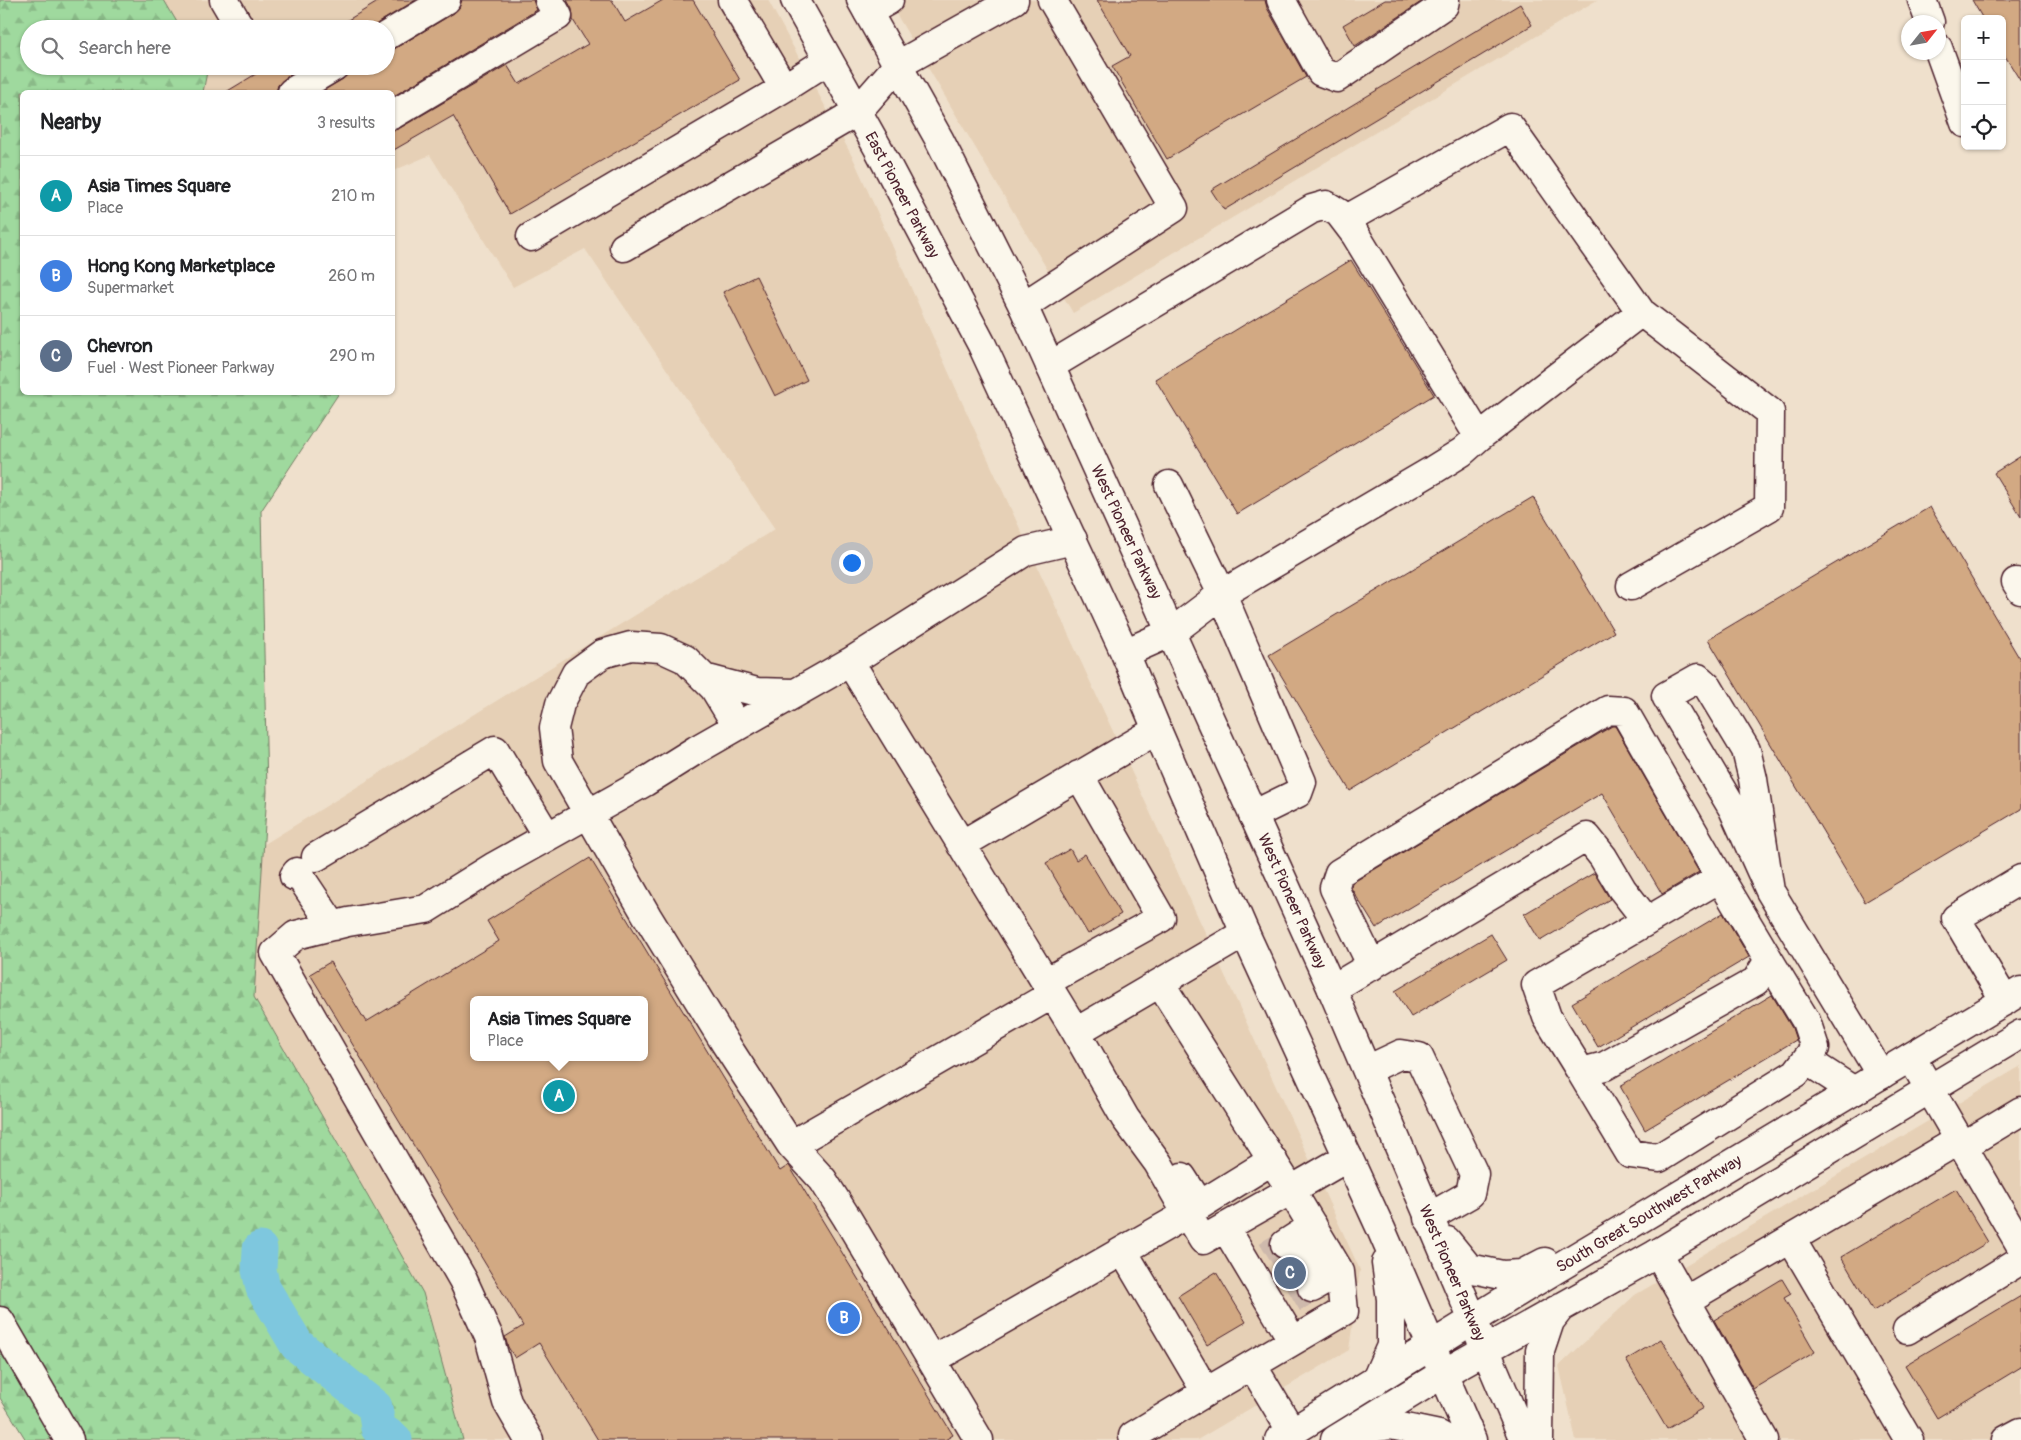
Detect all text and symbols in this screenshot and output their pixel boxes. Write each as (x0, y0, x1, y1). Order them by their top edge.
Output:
north arrow (1901, 15, 1946, 60)
map controls (1961, 15, 2006, 150)
button: + (1961, 15, 2006, 60)
search box (20, 20, 395, 75)
icon: search (38, 34, 66, 62)
text: Search here (78, 36, 171, 60)
button: − (1961, 60, 2006, 105)
button: locate (1961, 105, 2006, 150)
text: Nearby (40, 109, 101, 136)
text: 3 results (317, 113, 375, 133)
street label: East Pioneer Parkway (860, 128, 944, 262)
text: Asia Times Square (87, 174, 231, 198)
text: A (51, 186, 61, 206)
text: 210 m (331, 186, 375, 206)
text: Place (87, 198, 123, 218)
text: Hong Kong Marketplace (87, 254, 275, 278)
text: B (51, 266, 61, 286)
text: 260 m (328, 266, 375, 286)
text: Supermarket (87, 278, 174, 298)
text: Chevron (87, 334, 153, 358)
text: C (51, 346, 61, 366)
text: 290 m (329, 346, 375, 366)
text: Fuel · West Pioneer Parkway (87, 358, 274, 378)
street label: West Pioneer Parkway (1086, 462, 1166, 602)
your location (839, 550, 865, 576)
street label: West Pioneer Parkway (1253, 830, 1331, 972)
popup (470, 996, 648, 1061)
text: Asia Times Square (487, 1007, 631, 1031)
text: Place (487, 1031, 523, 1051)
pin: A (543, 1077, 575, 1115)
street label: South Great Southwest Parkway (1553, 1151, 1746, 1277)
street label: West Pioneer Parkway (1414, 1202, 1490, 1344)
pin: C (1274, 1254, 1306, 1292)
pin: B (828, 1299, 860, 1337)

